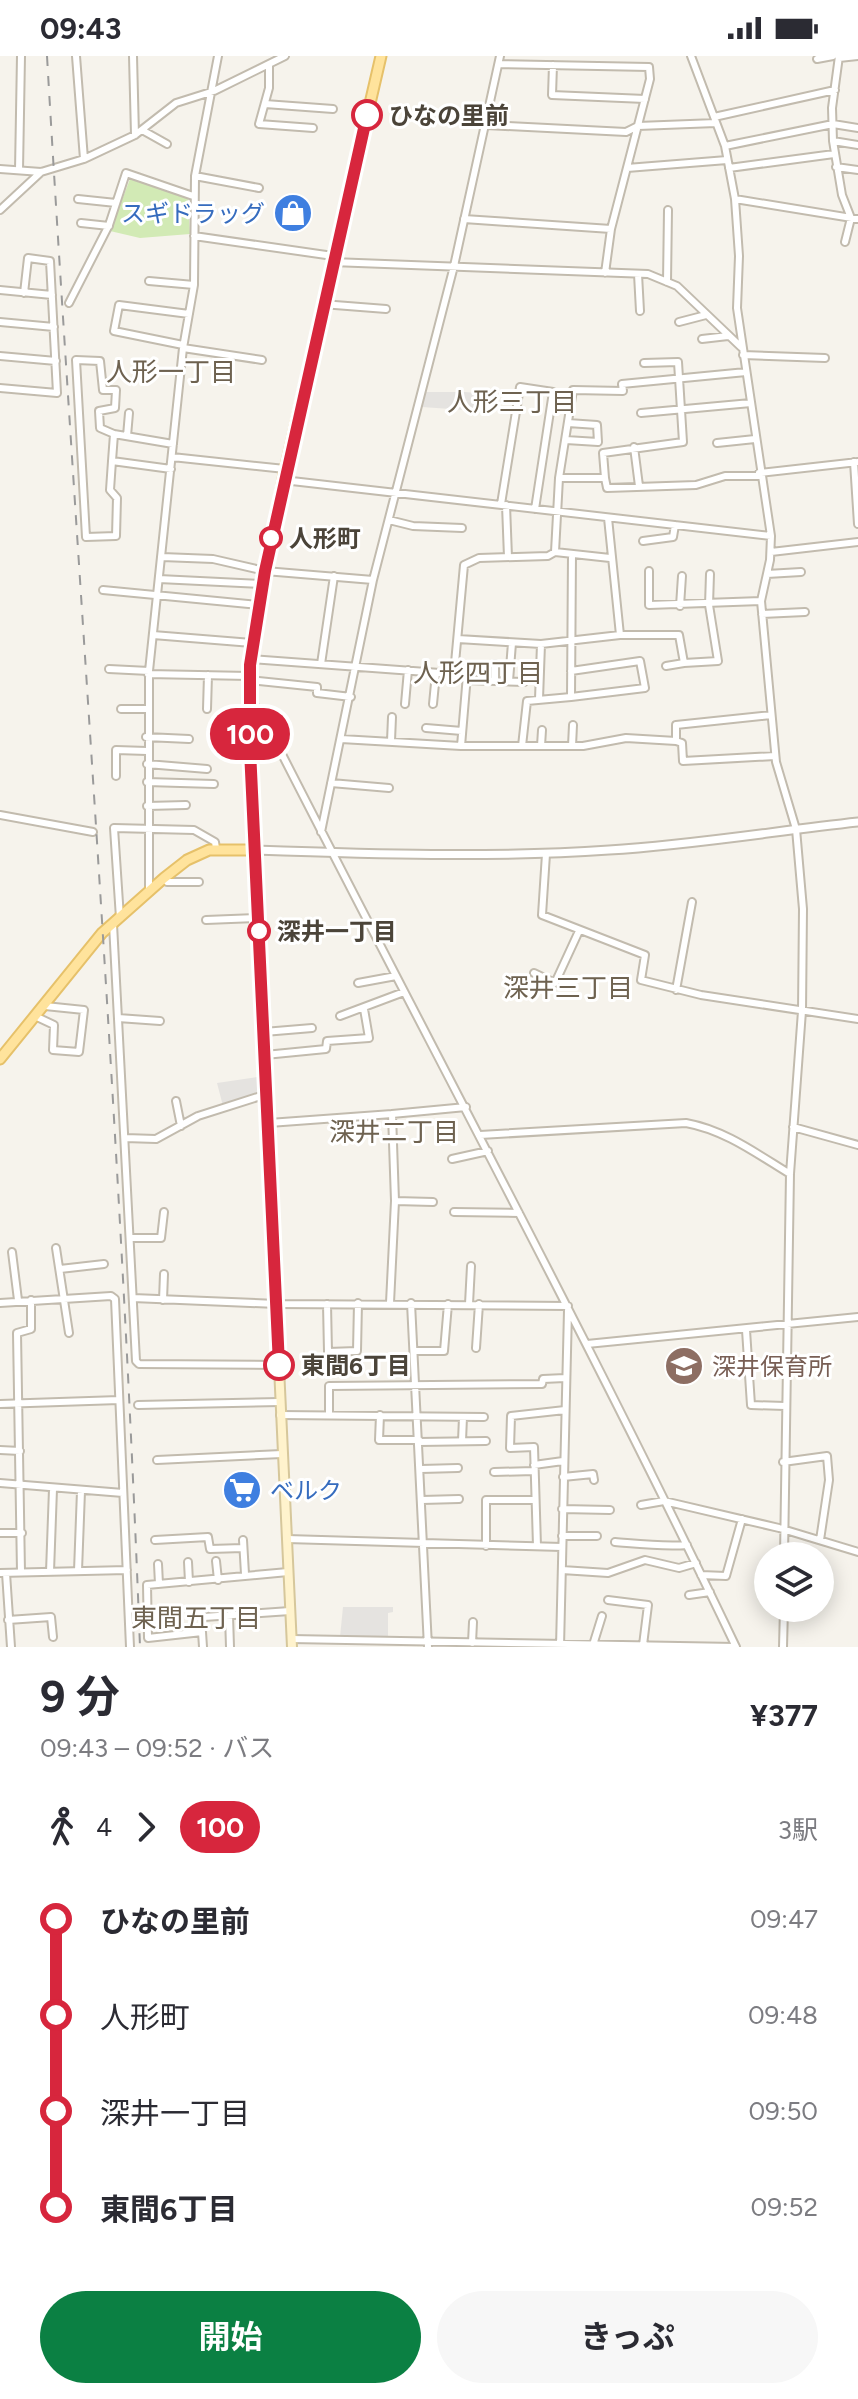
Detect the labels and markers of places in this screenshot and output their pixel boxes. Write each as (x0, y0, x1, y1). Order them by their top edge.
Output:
marker: ひなの里前 (352, 100, 382, 130)
place label: ひなの里前 (389, 101, 509, 130)
shop icon: スギドラッグ (272, 192, 314, 234)
place label: スギドラッグ (121, 199, 265, 228)
place label: 人形町 (289, 524, 361, 553)
marker: 人形町 (260, 527, 282, 549)
place label: 深井一丁目 (277, 917, 397, 946)
marker: 深井一丁目 (248, 920, 270, 942)
school or university icon: 深井保育所 (663, 1345, 705, 1387)
marker: 東間6丁目 (264, 1350, 294, 1380)
place label: 東間6丁目 (301, 1351, 411, 1380)
place label: 深井保育所 (712, 1352, 832, 1381)
supermarket icon: ベルク (221, 1469, 263, 1511)
place label: ベルク (270, 1476, 342, 1505)

